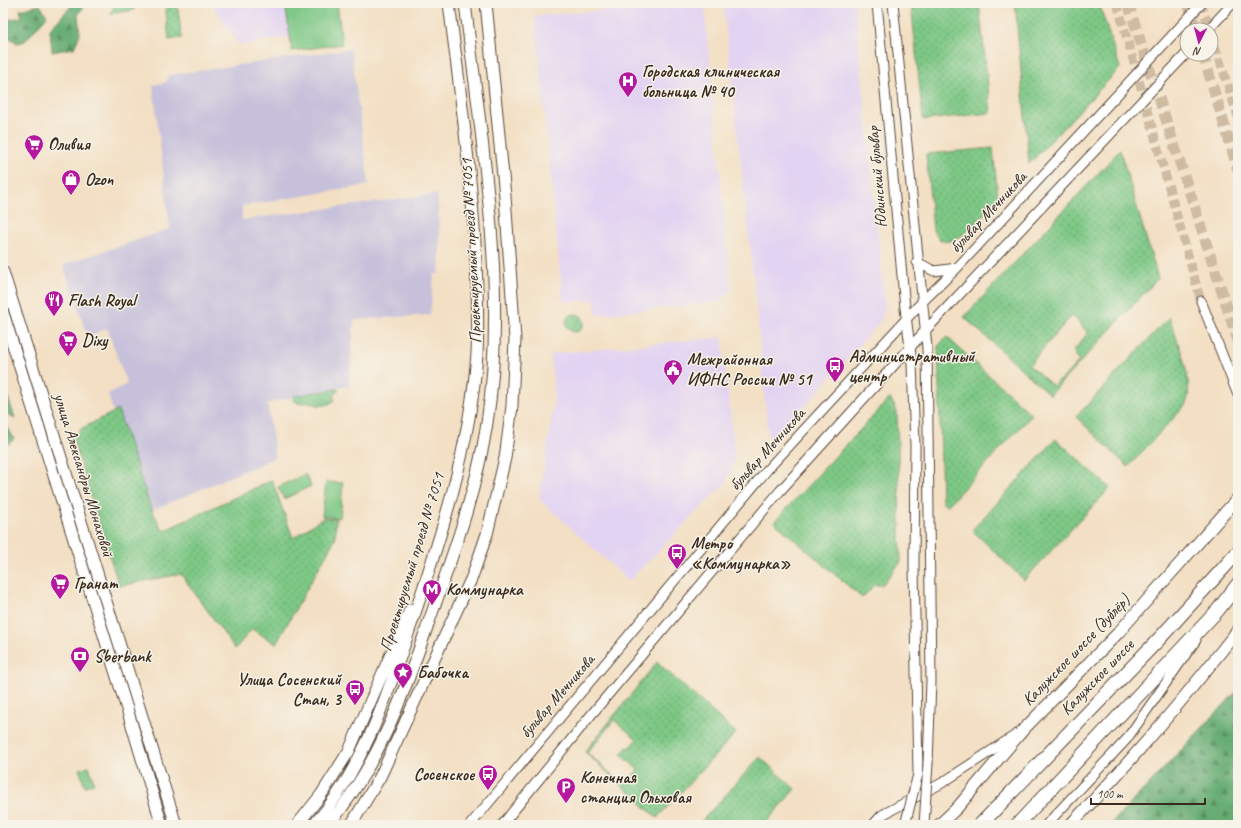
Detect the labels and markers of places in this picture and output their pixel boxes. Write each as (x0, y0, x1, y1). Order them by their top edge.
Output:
place label: Городская клиническая больница № 40 (642, 61, 780, 102)
hospital icon: Городская клиническая больница № 40 (617, 70, 639, 98)
supermarket icon: Оливия (23, 133, 45, 161)
place label: Оливия (48, 134, 91, 155)
shop icon: Ozon (60, 168, 82, 196)
place label: Ozon (85, 169, 115, 190)
restaurant icon: Flash Royal (43, 289, 65, 317)
place label: Flash Royal (68, 290, 138, 311)
supermarket icon: Dixy (57, 329, 79, 357)
place label: Dixy (82, 330, 108, 351)
place label: Административный центр (849, 346, 976, 387)
place label: Межрайонная ИФНС России № 51 (687, 349, 814, 390)
bus stop icon: Административный центр (824, 355, 846, 383)
public building icon: Межрайонная ИФНС России № 51 (662, 358, 684, 386)
place label: Метро «Коммунарка» (691, 533, 791, 574)
bus stop icon: Метро «Коммунарка» (666, 542, 688, 570)
supermarket icon: Гранат (49, 572, 71, 600)
place label: Гранат (74, 573, 119, 594)
metro station icon: Коммунарка (421, 578, 443, 606)
place label: Коммунарка (446, 579, 524, 600)
bank icon: Sberbank (69, 645, 91, 673)
place label: Sberbank (94, 646, 152, 667)
place icon: Бабочка (392, 661, 414, 689)
place label: Бабочка (417, 662, 469, 683)
place label: Улица Сосенский Стан, 3 (237, 669, 343, 710)
bus stop icon: Улица Сосенский Стан, 3 (344, 678, 366, 706)
bus stop icon: Сосенское (477, 763, 499, 791)
place label: Сосенское (414, 764, 476, 785)
place label: Конечная станция Ольховая (580, 767, 692, 808)
parking icon: Конечная станция Ольховая (555, 776, 577, 804)

